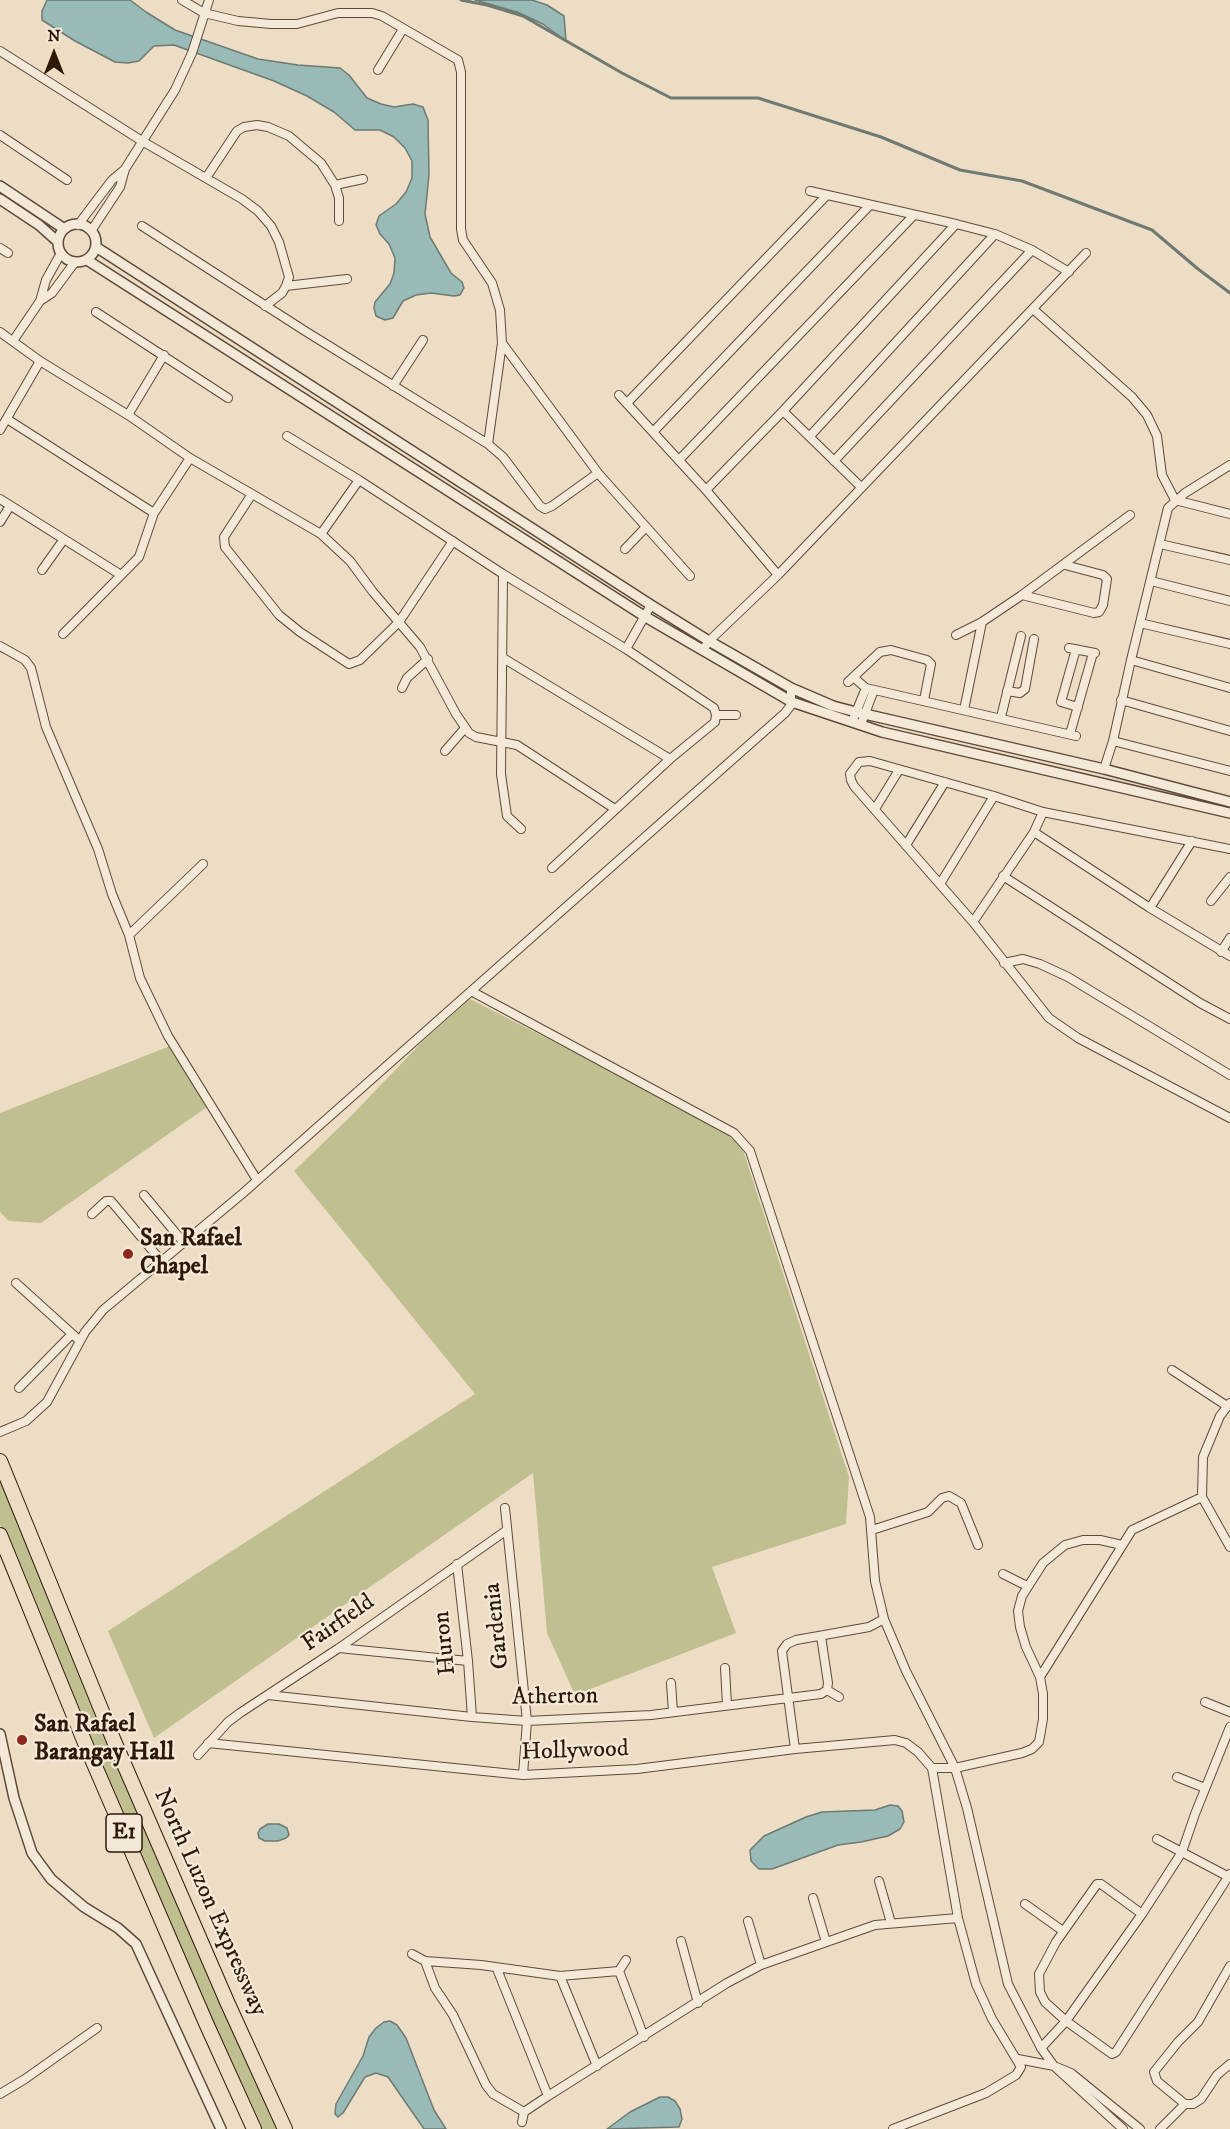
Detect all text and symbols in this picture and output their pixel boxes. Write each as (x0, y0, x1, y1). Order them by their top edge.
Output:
north arrow (24, 24, 84, 84)
text: N (47, 26, 61, 46)
place label: San Rafael Chapel (140, 1226, 242, 1282)
marker: San Rafael Chapel (121, 1247, 135, 1261)
street label: Gardenia (479, 1581, 517, 1671)
street label: Fairfield (297, 1589, 381, 1659)
street label: Huron (428, 1609, 464, 1677)
street label: Atherton (512, 1683, 598, 1713)
place label: San Rafael Barangay Hall (34, 1712, 174, 1768)
marker: San Rafael Barangay Hall (15, 1733, 29, 1747)
street label: Hollywood (521, 1736, 629, 1768)
street label: North Luzon Expressway (146, 1785, 272, 2021)
road number: E1 (106, 1814, 142, 1852)

